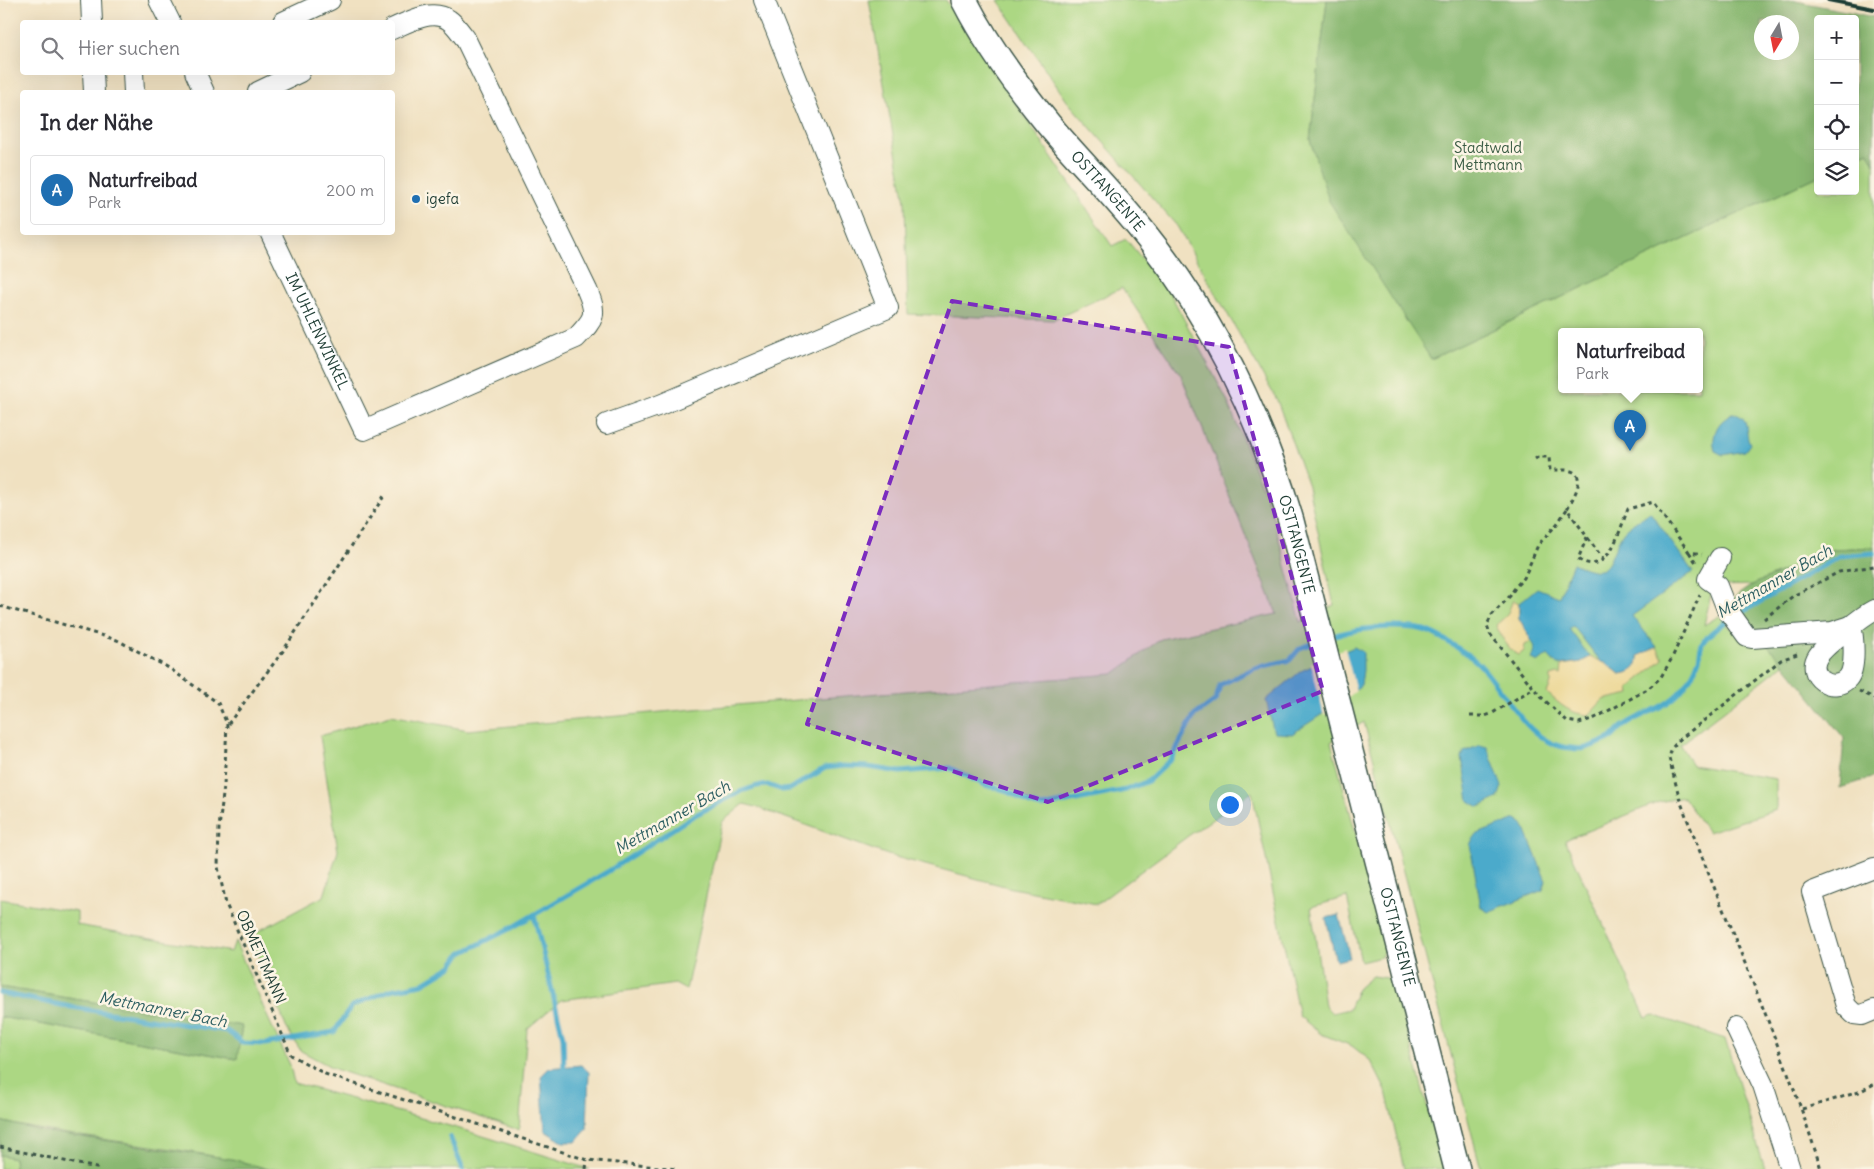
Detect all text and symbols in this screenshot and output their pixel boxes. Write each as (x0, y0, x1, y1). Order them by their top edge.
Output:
north arrow (1754, 15, 1799, 60)
map controls (1814, 15, 1859, 195)
button: + (1814, 15, 1859, 60)
search box (20, 20, 395, 75)
icon: search (38, 34, 66, 62)
text: Hier suchen (78, 36, 180, 60)
button: − (1814, 60, 1859, 105)
button: locate (1814, 105, 1859, 150)
text: In der Nähe (40, 109, 153, 136)
park label: Stadtwald Mettmann (1453, 138, 1523, 174)
street label: OSTTANGENTE (1067, 147, 1149, 235)
button: layers (1814, 150, 1859, 195)
text: Naturfreibad (88, 168, 197, 192)
text: A (52, 180, 62, 200)
text: 200 m (326, 180, 374, 200)
place label: igefa (426, 189, 460, 208)
text: Park (88, 192, 121, 212)
marker: igefa (410, 193, 422, 205)
street label: IM UHLENWINKEL (282, 270, 354, 393)
popup (1558, 328, 1703, 393)
text: Naturfreibad (1576, 339, 1685, 363)
text: Park (1576, 363, 1609, 383)
pin: A (1614, 410, 1646, 451)
street label: OSTTANGENTE (1275, 492, 1319, 596)
water label: Mettmanner Bach (1713, 539, 1836, 622)
water label: Mettmanner Bach (611, 775, 734, 858)
your location (1217, 792, 1243, 818)
street label: OSTTANGENTE (1376, 885, 1420, 989)
street label: OBMETTMANN (232, 907, 291, 1007)
water label: Mettmanner Bach (97, 987, 229, 1031)

